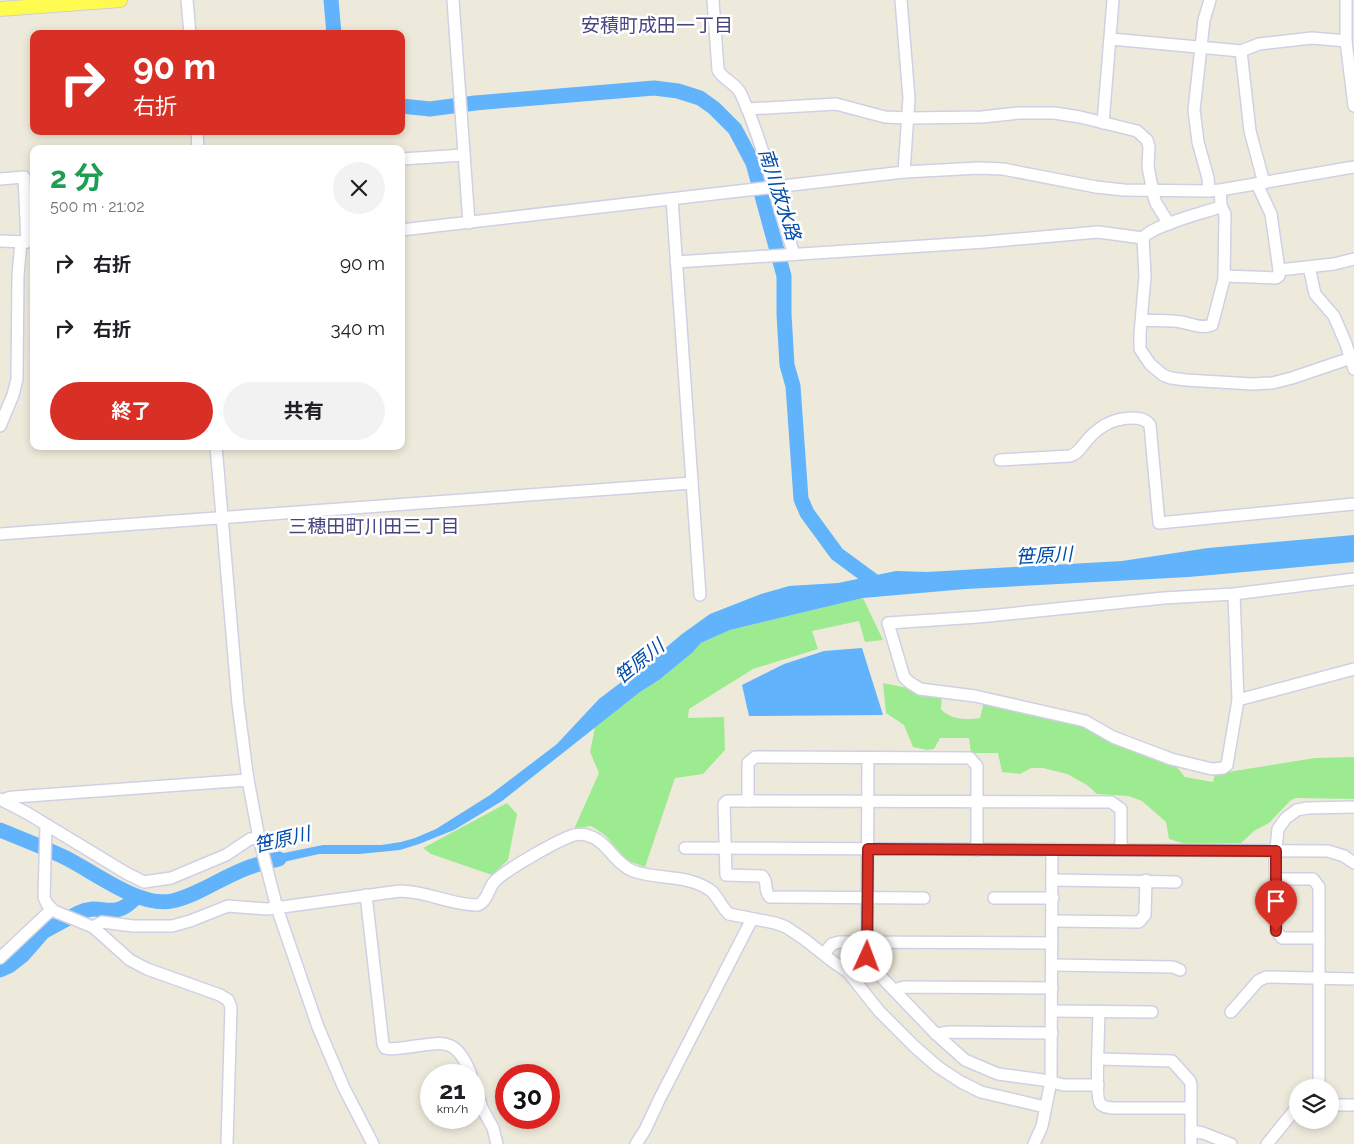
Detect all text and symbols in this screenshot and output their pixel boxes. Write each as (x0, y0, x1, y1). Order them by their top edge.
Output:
district label: 安積町成田一丁目 (581, 14, 733, 36)
text: 90 m (133, 46, 216, 87)
icon: right (50, 50, 115, 115)
text: 右折 (133, 93, 177, 119)
water label: 南川放水路 (755, 145, 806, 244)
text: 2 分 (50, 160, 104, 195)
button: close (333, 162, 385, 214)
text: 500 m · 21:02 (50, 197, 145, 216)
icon: right (50, 249, 78, 277)
text: 90 m (340, 252, 385, 274)
text: 右折 (93, 253, 131, 275)
icon: right (50, 314, 78, 342)
text: 340 m (331, 317, 385, 339)
text: 右折 (93, 318, 131, 340)
button: 終了 (50, 382, 213, 440)
button: 共有 (223, 382, 385, 440)
district label: 三穂田町川田三丁目 (288, 515, 460, 537)
water label: 笹原川 (1015, 542, 1075, 567)
water label: 笹原川 (610, 633, 670, 687)
water label: 笹原川 (252, 821, 314, 856)
pin (1255, 880, 1297, 931)
icon: arrive (1262, 887, 1290, 915)
position arrow (840, 930, 892, 982)
speed limit sign: 30 (495, 1064, 560, 1129)
text: 21 (439, 1075, 466, 1105)
map controls (1289, 1079, 1339, 1129)
button: layers (1289, 1079, 1339, 1129)
text: km/h (437, 1102, 468, 1116)

